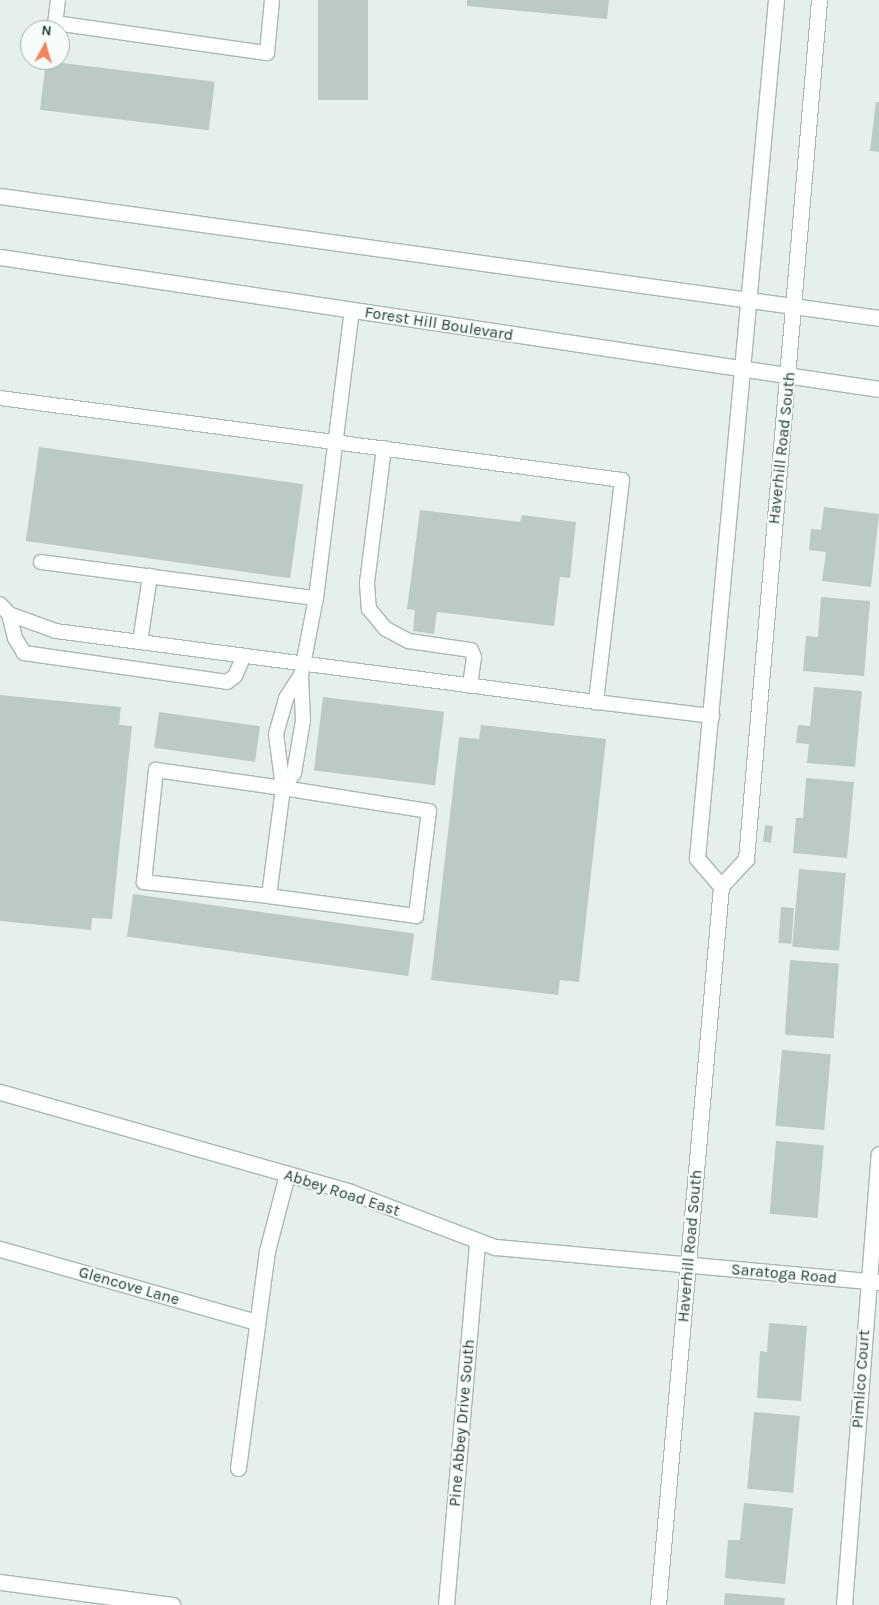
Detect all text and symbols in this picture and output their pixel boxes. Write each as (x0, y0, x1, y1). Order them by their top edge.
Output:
north arrow (20, 20, 70, 70)
text: N (41, 22, 52, 40)
street label: Forest Hill Boulevard (363, 303, 515, 345)
street label: Haverhill Road South (764, 371, 800, 525)
street label: Abbey Road East (282, 1165, 402, 1221)
street label: Haverhill Road South (674, 1169, 706, 1323)
street label: Saratoga Road (730, 1260, 838, 1288)
street label: Glencove Lane (76, 1262, 182, 1310)
street label: Pimlico Court (848, 1329, 874, 1429)
street label: Pine Abbey Drive South (445, 1339, 479, 1507)

